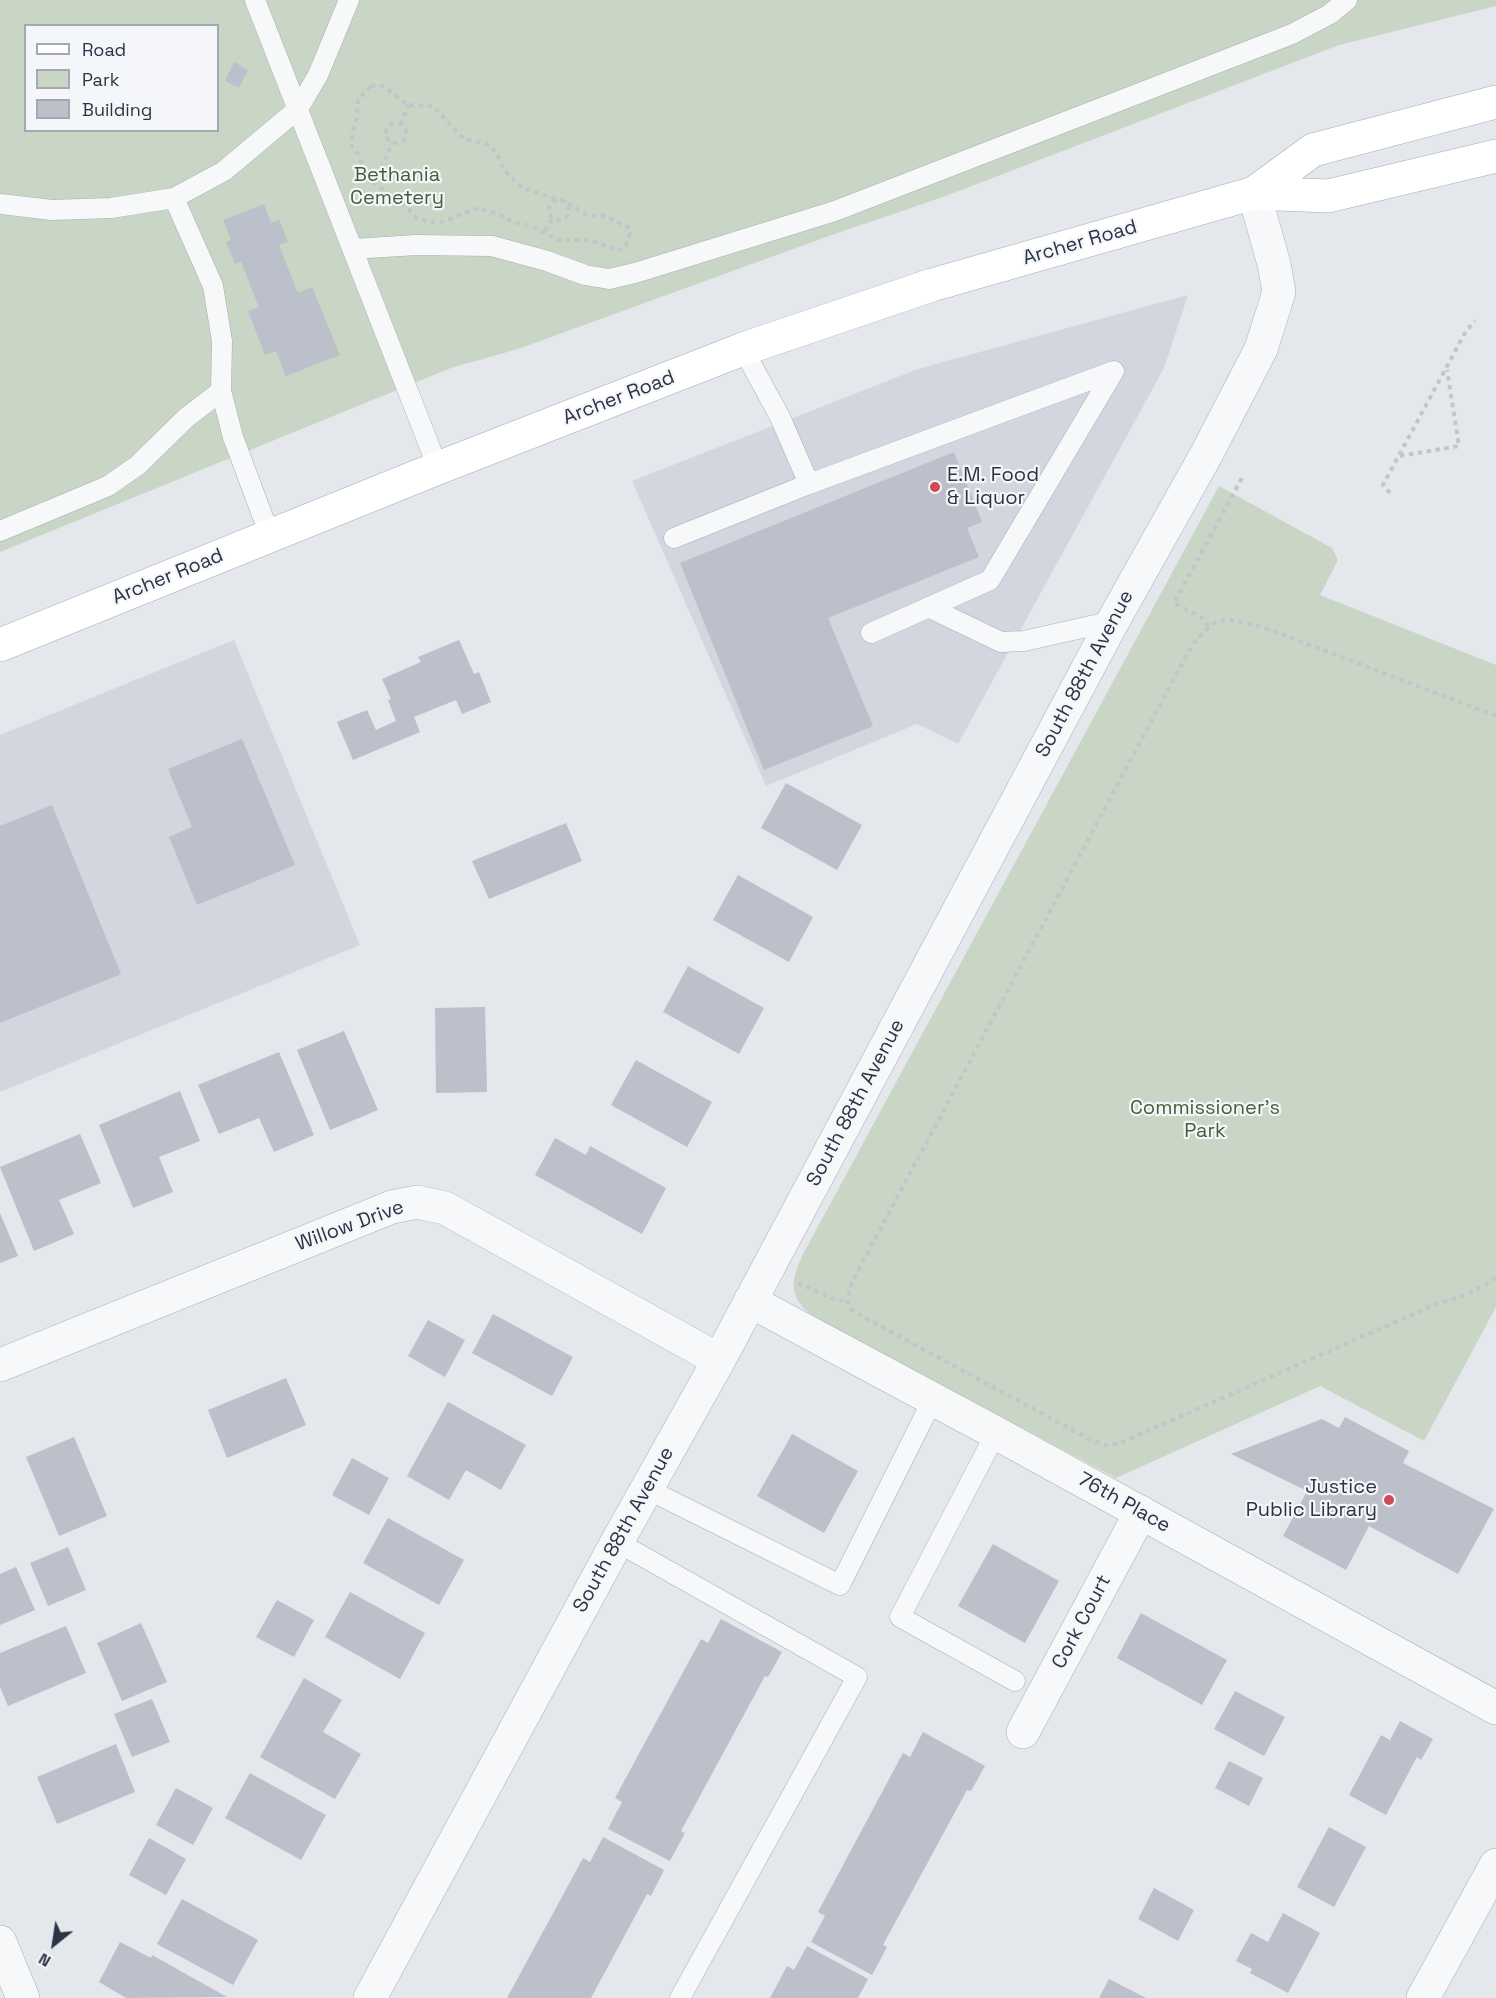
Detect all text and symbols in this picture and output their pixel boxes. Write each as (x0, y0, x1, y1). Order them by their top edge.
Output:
legend (24, 24, 219, 132)
text: Road (82, 38, 126, 61)
text: Park (82, 68, 119, 91)
text: Building (82, 98, 152, 121)
park label: Bethania Cemetery (350, 164, 444, 211)
street label: Archer Road (1020, 215, 1140, 271)
street label: Archer Road (560, 366, 678, 430)
place label: E.M. Food & Liquor (947, 464, 1039, 511)
marker: E.M. Food & Liquor (928, 480, 942, 494)
street label: Archer Road (109, 544, 227, 610)
street label: South 88th Avenue (1031, 586, 1139, 762)
street label: South 88th Avenue (802, 1015, 910, 1191)
park label: Commissioner's Park (1130, 1097, 1280, 1144)
street label: Willow Drive (293, 1195, 407, 1257)
street label: South 88th Avenue (569, 1443, 679, 1617)
street label: 76th Place (1074, 1468, 1174, 1538)
place label: Justice Public Library (1246, 1476, 1377, 1523)
marker: Justice Public Library (1382, 1493, 1396, 1507)
street label: Cork Court (1047, 1571, 1117, 1673)
north arrow (24, 1914, 84, 1974)
text: N (35, 1948, 55, 1972)

